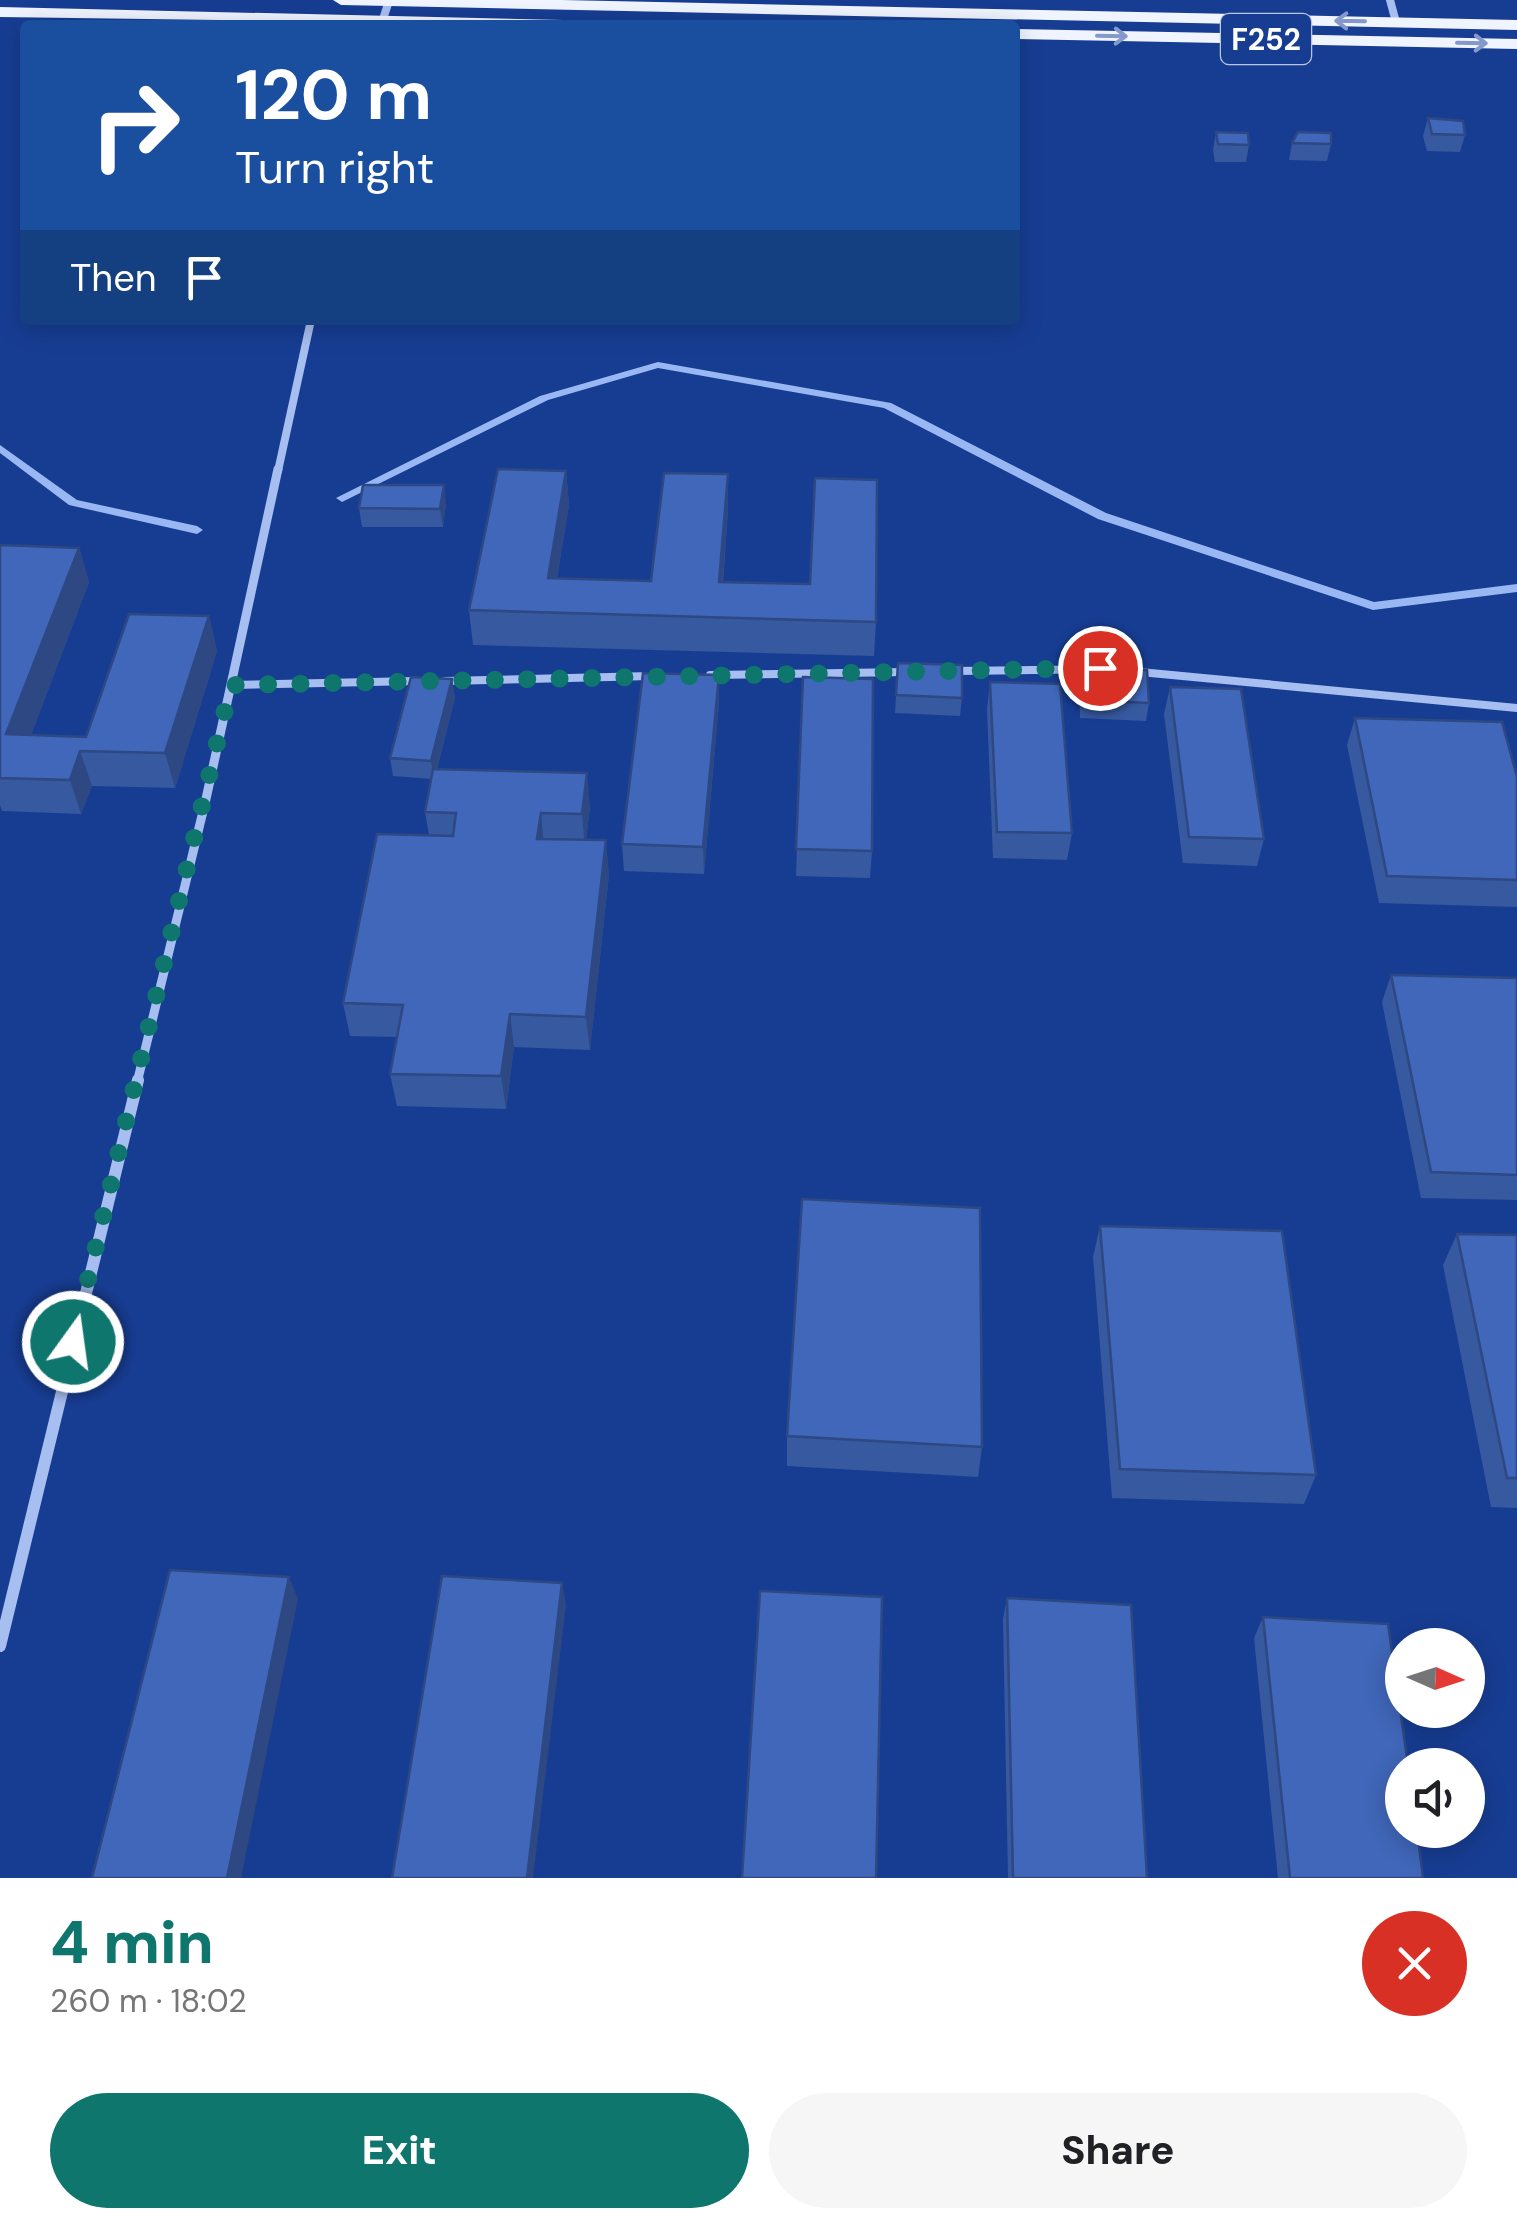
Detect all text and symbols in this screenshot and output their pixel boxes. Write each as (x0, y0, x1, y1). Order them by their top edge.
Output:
one-way arrow (1334, 12, 1366, 31)
road number: F252 (1221, 14, 1311, 64)
one-way arrow (1096, 26, 1128, 46)
one-way arrow (1456, 34, 1488, 53)
text: 120 m (235, 50, 432, 141)
icon: right (70, 60, 200, 190)
text: Turn right (235, 138, 434, 197)
icon: arrive (177, 250, 232, 305)
text: Then (70, 253, 157, 303)
pin (1058, 626, 1143, 711)
icon: arrive (1073, 641, 1128, 696)
position arrow (21, 1290, 125, 1394)
north arrow (1385, 1628, 1485, 1728)
map controls (1385, 1628, 1485, 1848)
button: sound (1385, 1748, 1485, 1848)
text: 4 min (50, 1903, 214, 1982)
button: close (1362, 1911, 1467, 2016)
text: 260 m · 18:02 (50, 1980, 247, 2022)
button: Exit (50, 2093, 749, 2208)
button: Share (769, 2093, 1467, 2208)

